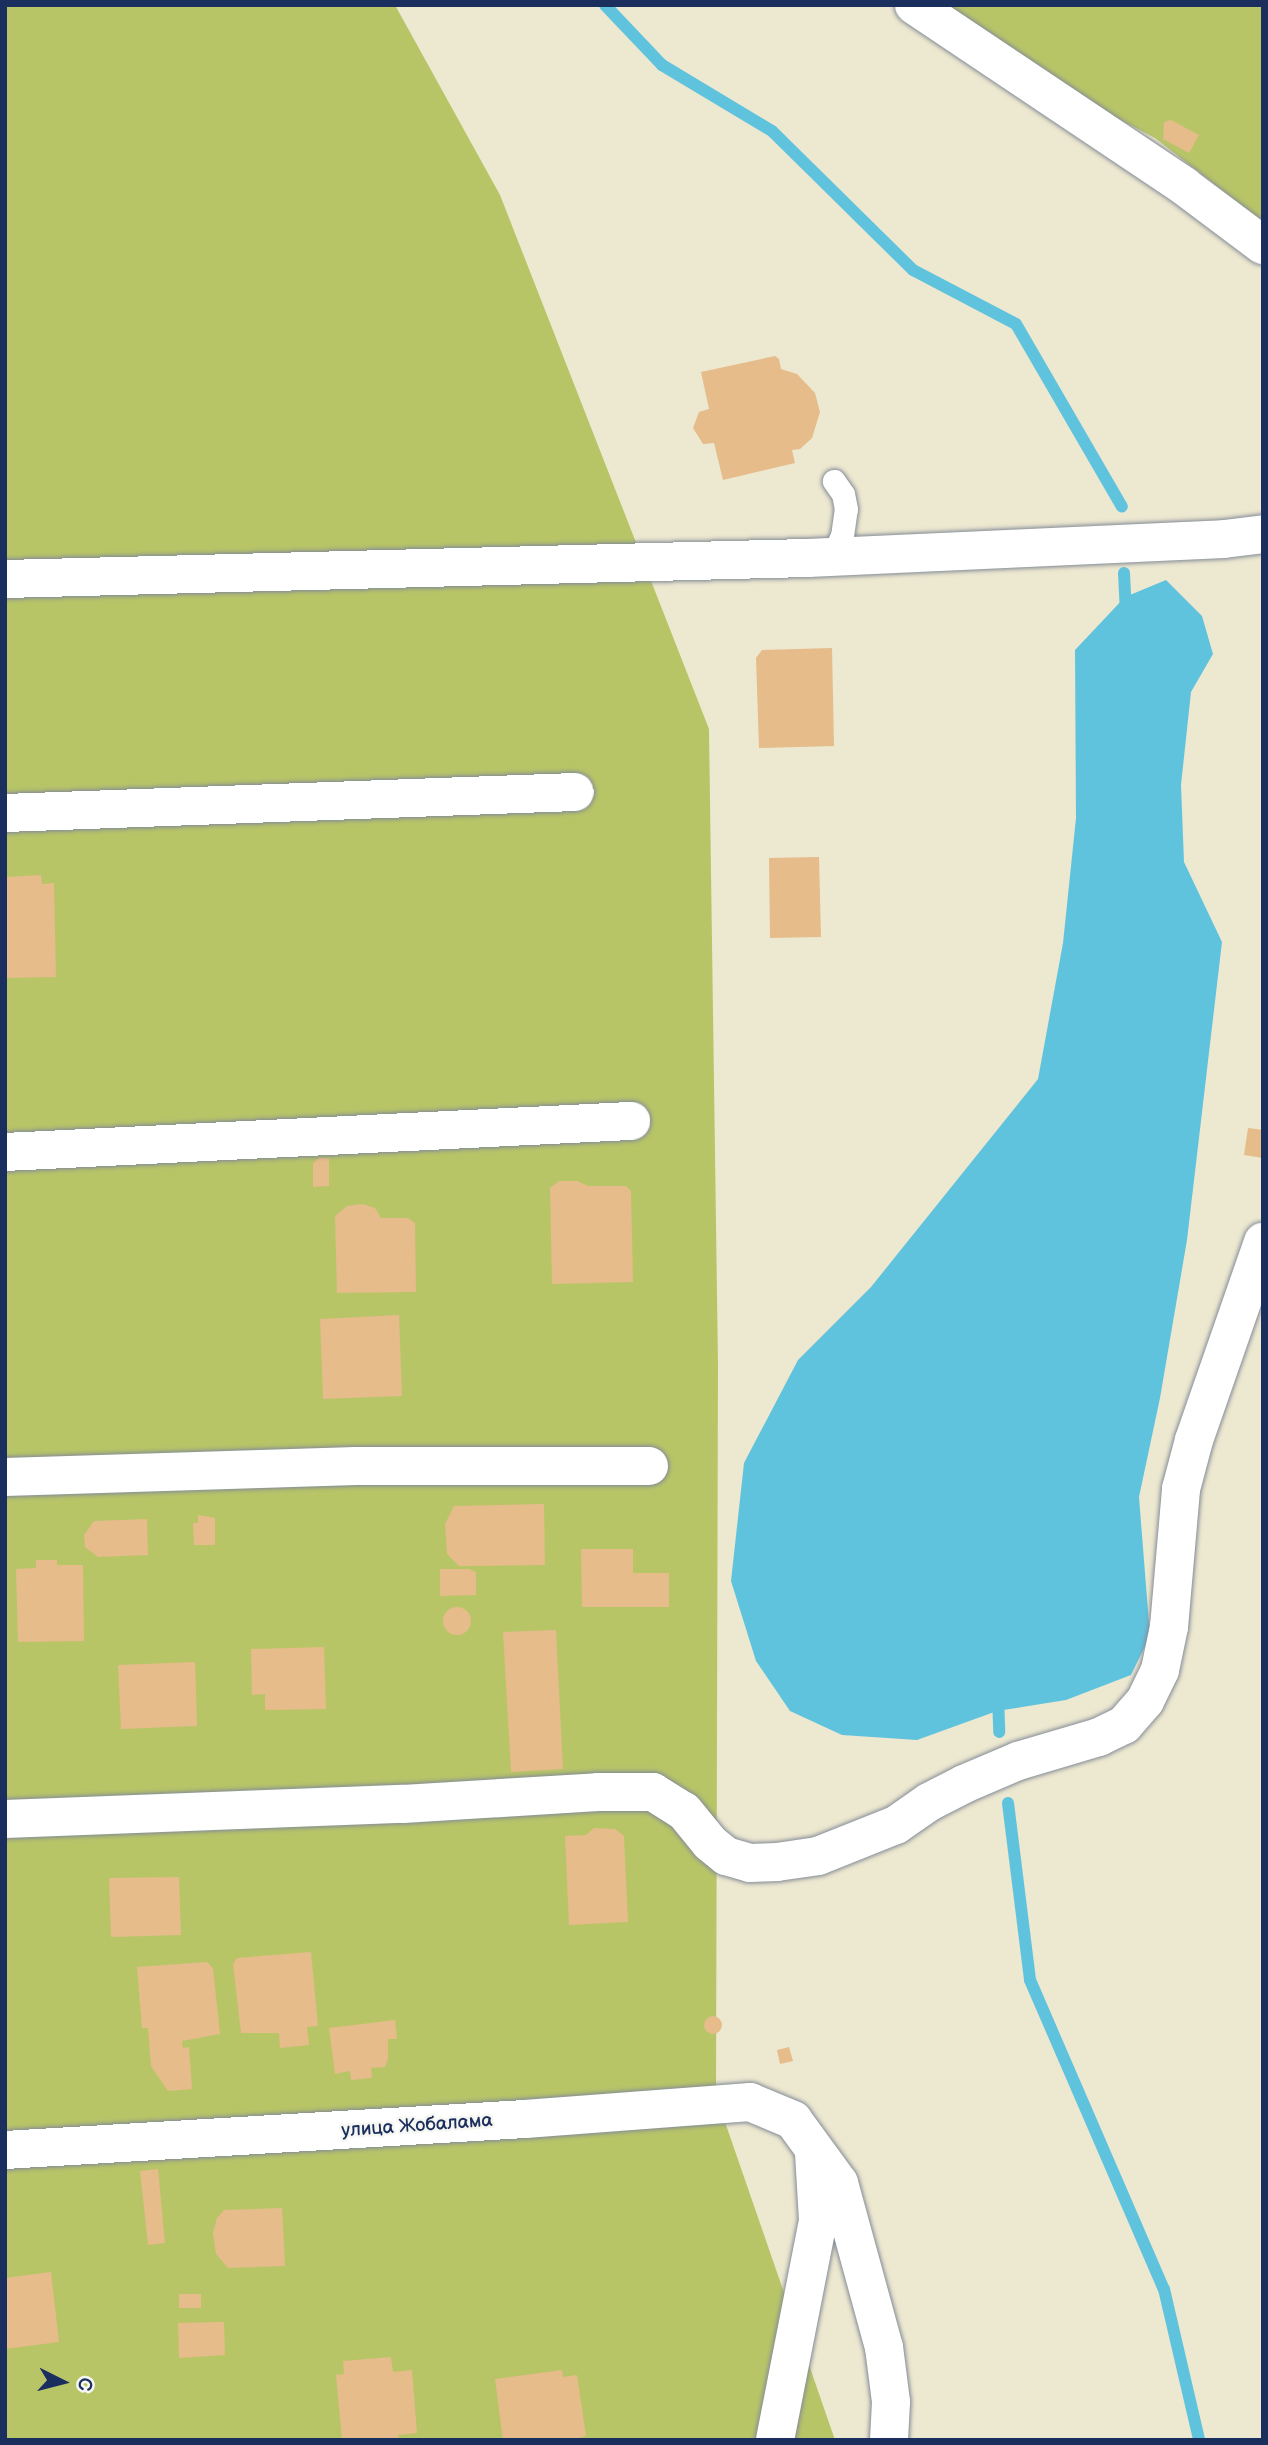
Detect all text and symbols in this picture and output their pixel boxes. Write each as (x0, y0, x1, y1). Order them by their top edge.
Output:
street label: улица Жобалама (341, 2109, 493, 2143)
north arrow (28, 2347, 98, 2417)
text: С (72, 2376, 97, 2392)

